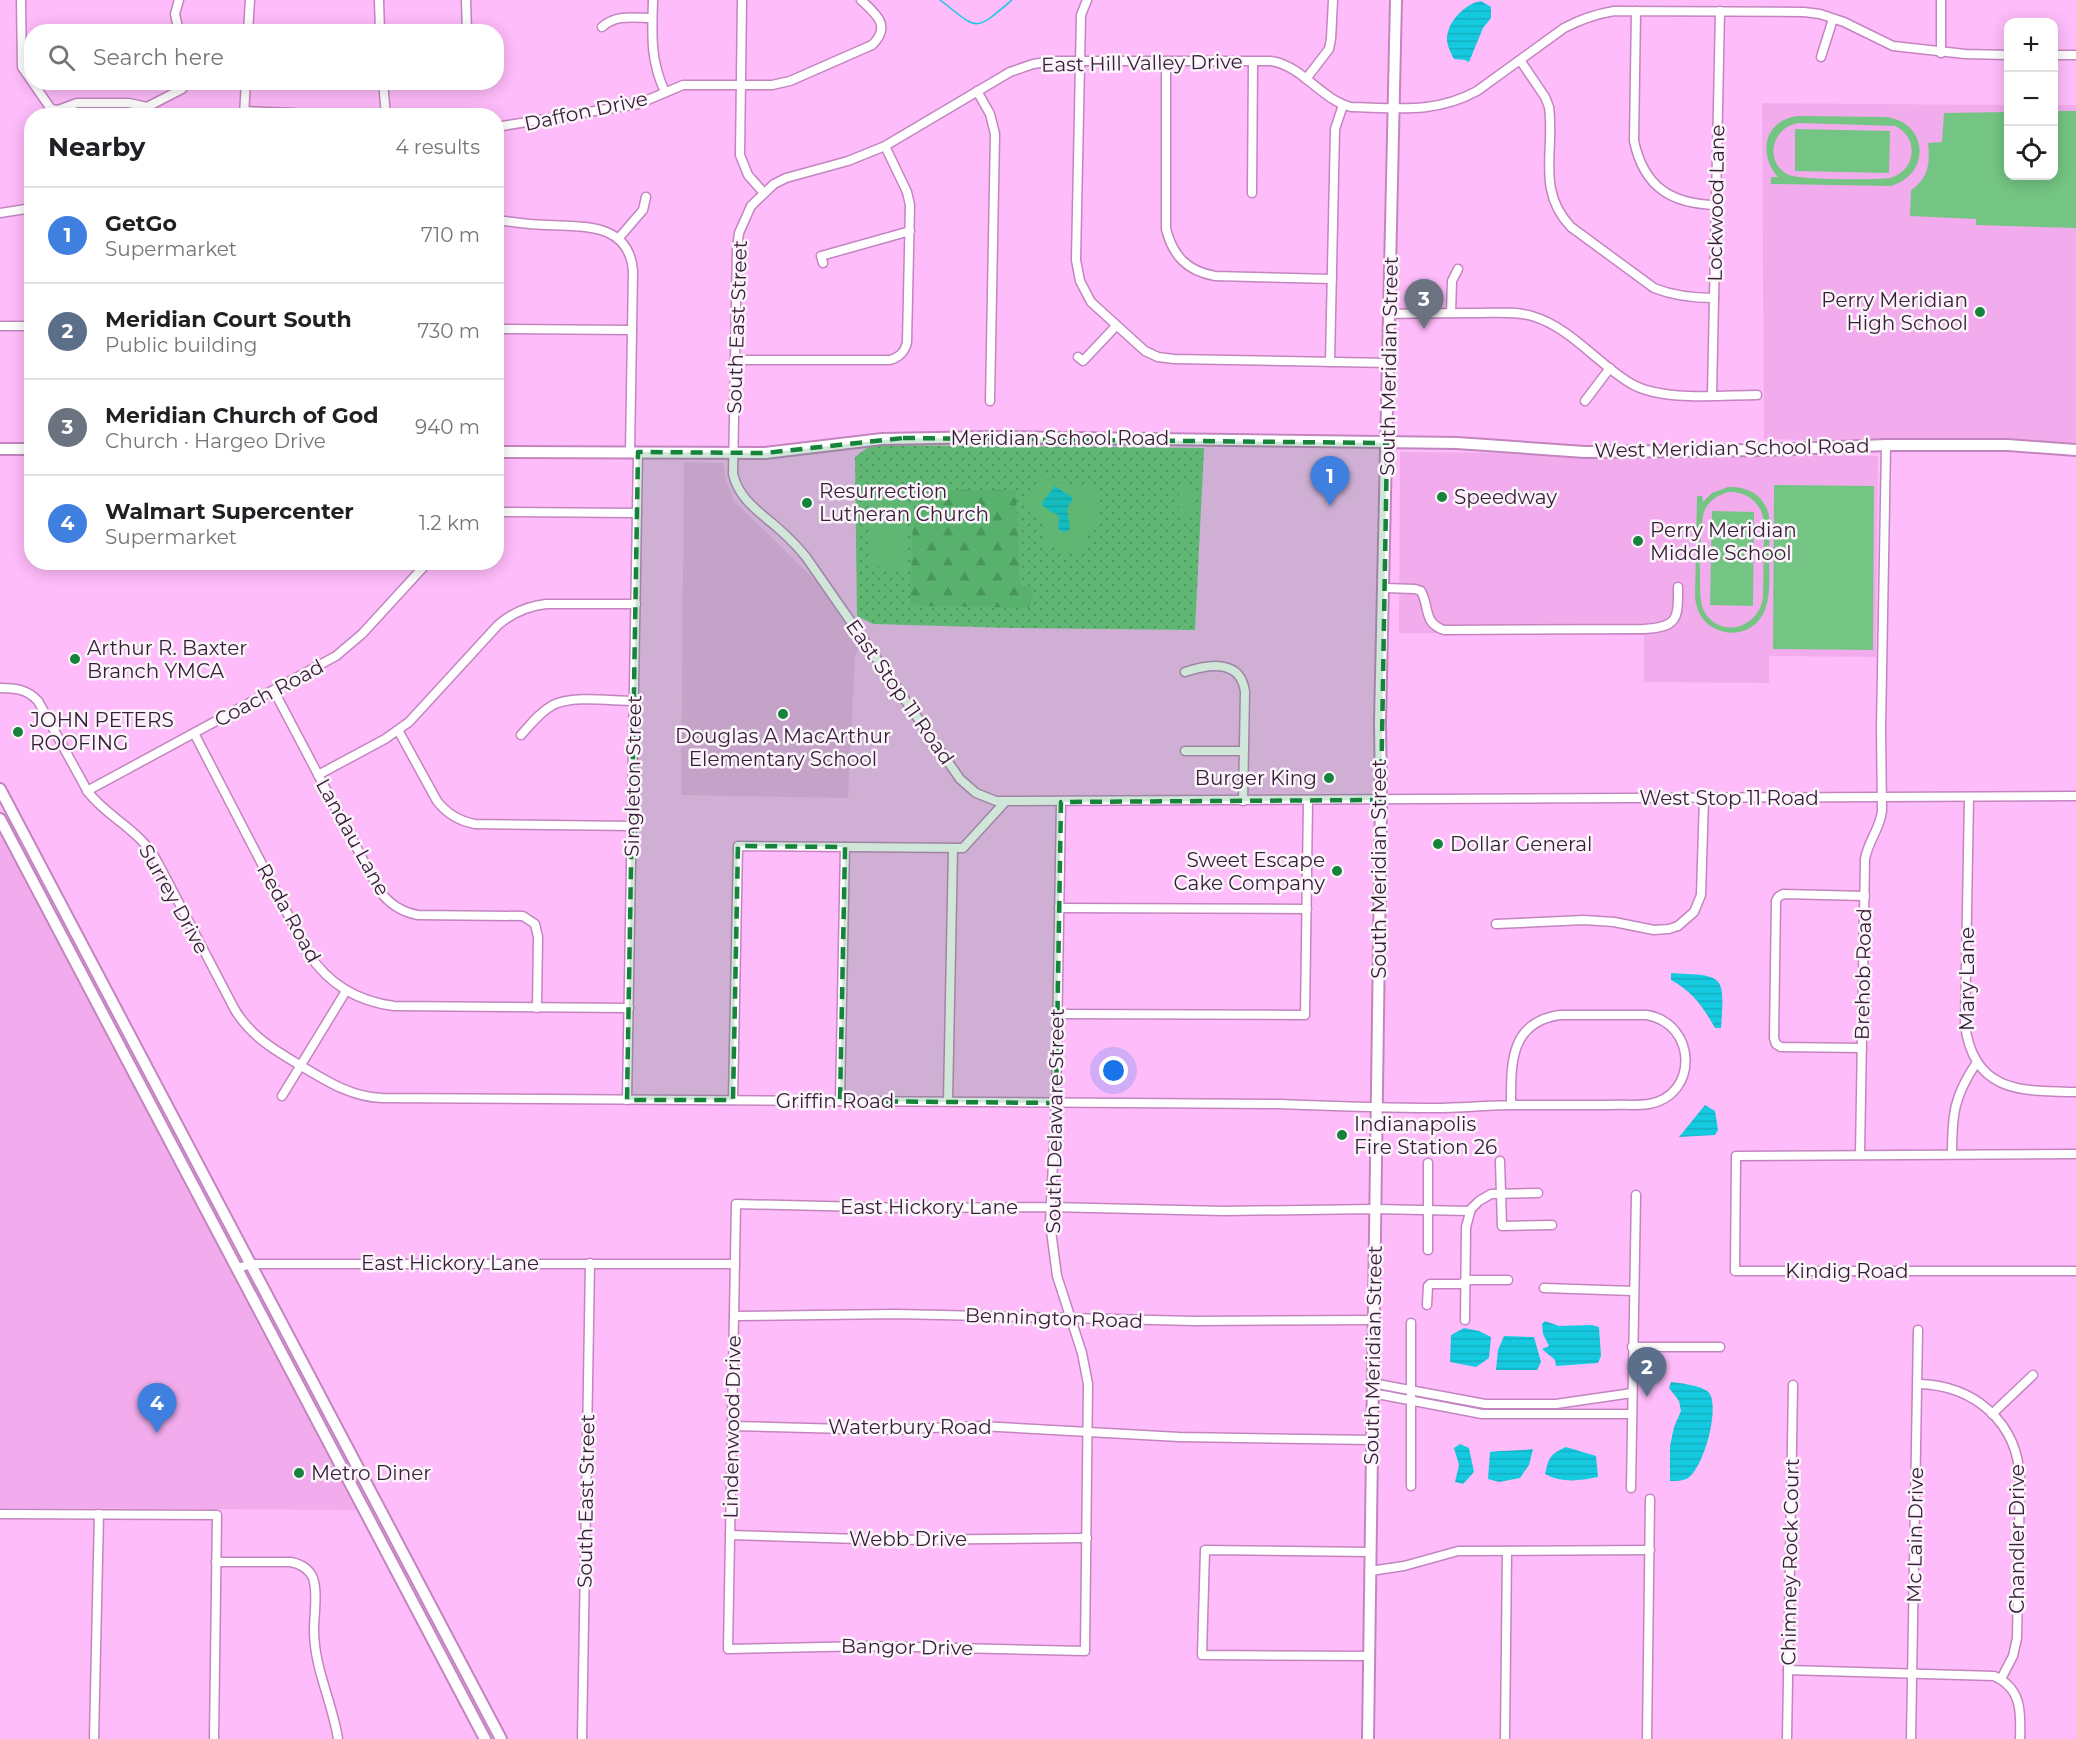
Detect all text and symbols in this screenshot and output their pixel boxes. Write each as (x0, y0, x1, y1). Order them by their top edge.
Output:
map controls (2004, 18, 2058, 180)
button: + (2004, 18, 2058, 72)
search box (24, 24, 504, 90)
icon: search (45, 41, 78, 74)
text: Search here (93, 44, 224, 71)
street label: East Hill Valley Drive (1041, 49, 1243, 77)
button: − (2004, 72, 2058, 126)
street label: Daffon Drive (522, 86, 650, 136)
street label: Lockwood Lane (1703, 124, 1729, 282)
button: locate (2004, 126, 2058, 180)
text: Nearby (48, 131, 145, 163)
text: 4 results (395, 135, 480, 159)
text: GetGo (105, 210, 177, 237)
text: 1 (64, 223, 71, 247)
text: 710 m (421, 223, 480, 247)
text: Supermarket (105, 237, 237, 261)
street label: South East Street (722, 240, 752, 414)
street label: South Meridian Street (1375, 256, 1403, 476)
pin: 3 (1404, 280, 1444, 329)
place label: Perry Meridian High School (1821, 288, 1968, 335)
marker: Perry Meridian High School (1973, 305, 1987, 319)
text: Meridian Court South (105, 306, 352, 333)
text: 2 (62, 319, 73, 343)
text: 730 m (417, 319, 480, 343)
text: Public building (105, 333, 258, 357)
text: Meridian Church of God (105, 402, 378, 429)
text: 3 (62, 415, 73, 439)
text: 940 m (415, 415, 480, 439)
street label: Meridian School Road (951, 426, 1169, 450)
text: Church · Hargeo Drive (105, 429, 326, 453)
street label: West Meridian School Road (1594, 434, 1870, 462)
pin: 1 (1310, 456, 1350, 506)
place label: Resurrection Lutheran Church (819, 479, 989, 526)
place label: Speedway (1454, 485, 1557, 509)
marker: Speedway (1435, 490, 1449, 504)
marker: Resurrection Lutheran Church (800, 496, 814, 510)
text: Walmart Supercenter (105, 498, 354, 525)
text: 4 (61, 511, 74, 535)
text: 1.2 km (419, 511, 480, 535)
place label: Perry Meridian Middle School (1650, 518, 1797, 565)
text: Supermarket (105, 525, 237, 549)
marker: Perry Meridian Middle School (1631, 534, 1645, 548)
street label: East Stop 11 Road (841, 615, 959, 769)
place label: Arthur R. Baxter Branch YMCA (87, 636, 247, 683)
marker: Arthur R. Baxter Branch YMCA (68, 652, 82, 666)
street label: Coach Road (210, 654, 328, 732)
street label: Singleton Street (620, 695, 646, 857)
marker: Douglas A MacArthur Elementary School (776, 707, 790, 721)
place label: JOHN PETERS ROOFING (29, 708, 174, 755)
place label: Douglas A MacArthur Elementary School (675, 724, 891, 771)
marker: JOHN PETERS ROOFING (11, 725, 25, 739)
street label: South Meridian Street (1367, 759, 1391, 979)
place label: Burger King (1195, 766, 1317, 790)
marker: Burger King (1322, 771, 1336, 785)
street label: Landau Lane (311, 774, 395, 900)
street label: West Stop 11 Road (1639, 786, 1819, 810)
place label: Dollar General (1450, 832, 1592, 856)
marker: Dollar General (1431, 837, 1445, 851)
street label: Surrey Drive (134, 840, 214, 958)
place label: Sweet Escape Cake Company (1174, 848, 1325, 895)
street label: Reda Road (252, 859, 326, 967)
marker: Sweet Escape Cake Company (1330, 864, 1344, 878)
street label: Brehob Road (1850, 908, 1876, 1040)
street label: Mary Lane (1955, 927, 1979, 1031)
street label: South Delaware Street (1041, 1008, 1069, 1234)
your location (1099, 1056, 1128, 1085)
street label: Griffin Road (776, 1089, 894, 1113)
place label: Indianapolis Fire Station 26 (1354, 1112, 1497, 1159)
marker: Indianapolis Fire Station 26 (1335, 1128, 1349, 1142)
street label: East Hickory Lane (840, 1195, 1018, 1219)
street label: South Meridian Street (1359, 1245, 1387, 1465)
street label: East Hickory Lane (361, 1251, 539, 1275)
street label: Kindig Road (1785, 1259, 1909, 1283)
street label: Bennington Road (965, 1303, 1143, 1333)
street label: Lindenwood Drive (718, 1335, 746, 1519)
pin: 2 (1628, 1348, 1666, 1397)
pin: 4 (138, 1384, 176, 1433)
street label: South East Street (572, 1414, 600, 1588)
street label: Waterbury Road (828, 1415, 992, 1439)
street label: Chimney Rock Court (1776, 1458, 1804, 1666)
place label: Metro Diner (311, 1461, 431, 1485)
street label: Chandler Drive (2005, 1464, 2029, 1614)
marker: Metro Diner (292, 1466, 306, 1480)
street label: Mc Lain Drive (1902, 1467, 1928, 1603)
street label: Webb Drive (849, 1527, 967, 1551)
street label: Bangor Drive (841, 1634, 973, 1660)

